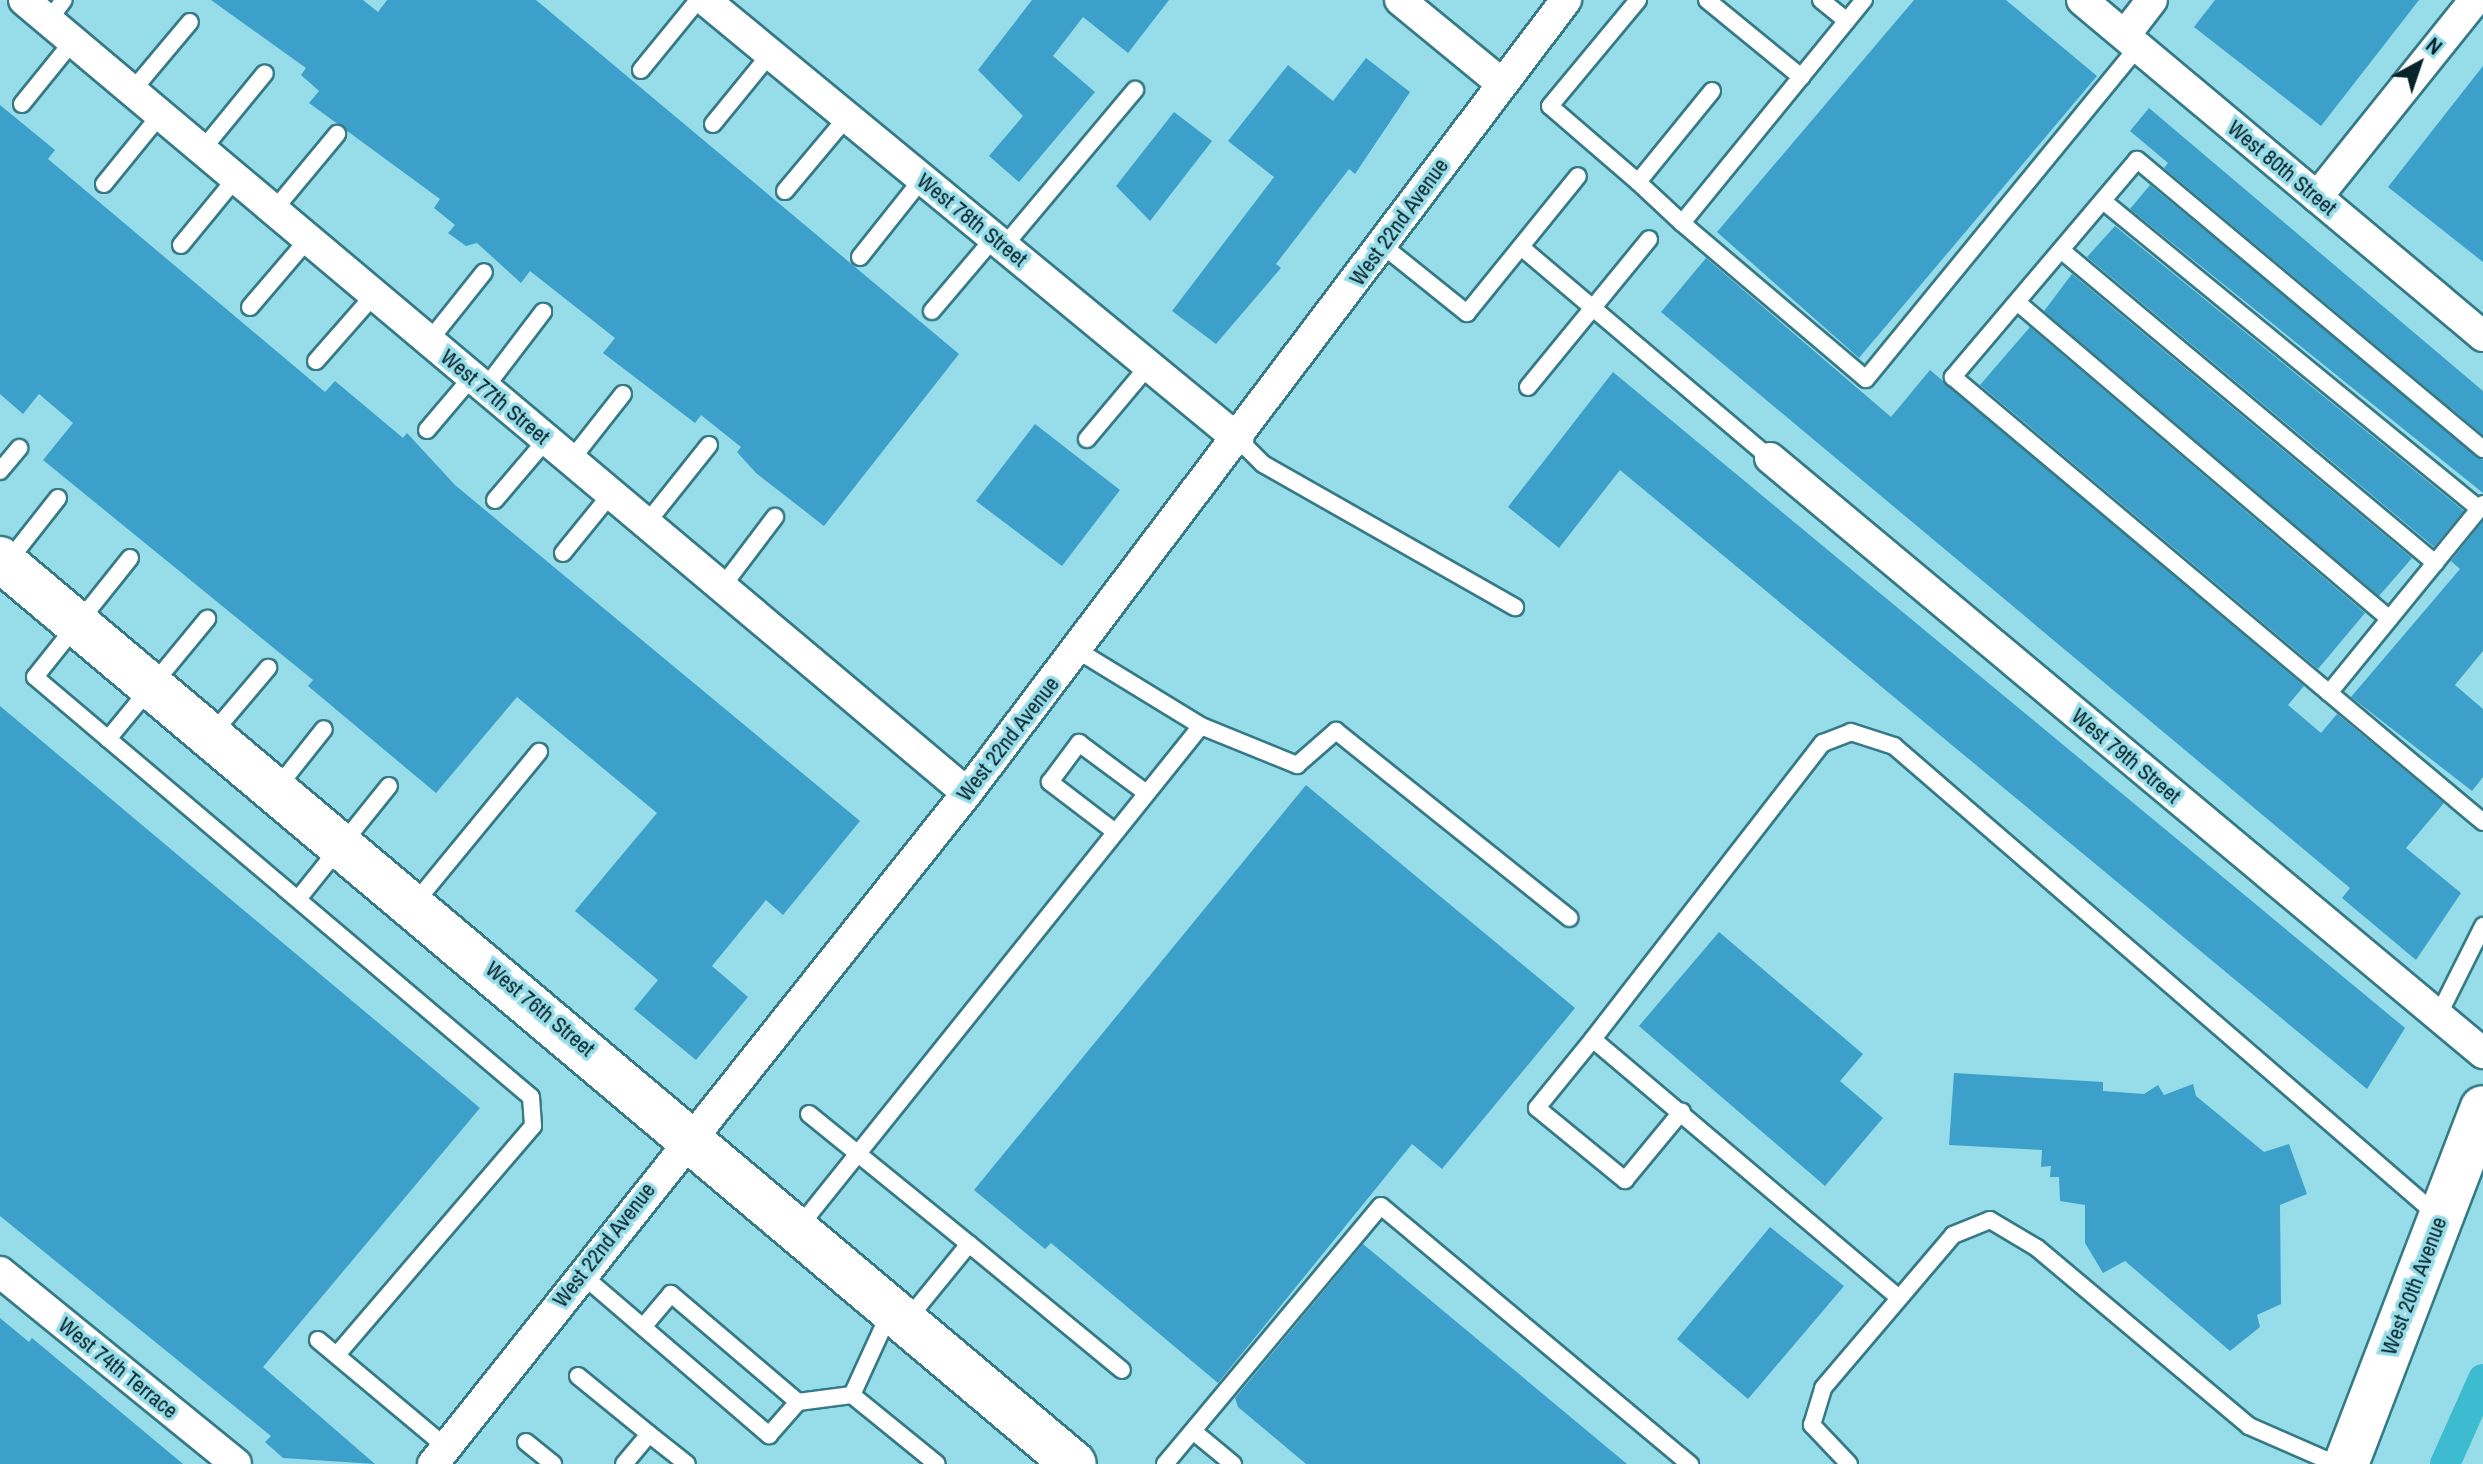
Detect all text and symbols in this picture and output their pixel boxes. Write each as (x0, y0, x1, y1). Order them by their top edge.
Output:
north arrow (2379, 24, 2459, 104)
text: N (2420, 30, 2449, 61)
street label: West 80th Street (2222, 115, 2342, 221)
street label: West 22nd Avenue (1344, 153, 1454, 291)
street label: West 78th Street (912, 168, 1032, 272)
street label: West 77th Street (435, 344, 555, 450)
street label: West 22nd Avenue (951, 671, 1065, 807)
street label: West 79th Street (2066, 703, 2186, 809)
street label: West 76th Street (480, 956, 600, 1062)
street label: West 22nd Avenue (547, 1177, 661, 1313)
street label: West 20th Avenue (2375, 1213, 2453, 1359)
street label: West 74th Terrace (53, 1312, 183, 1424)

